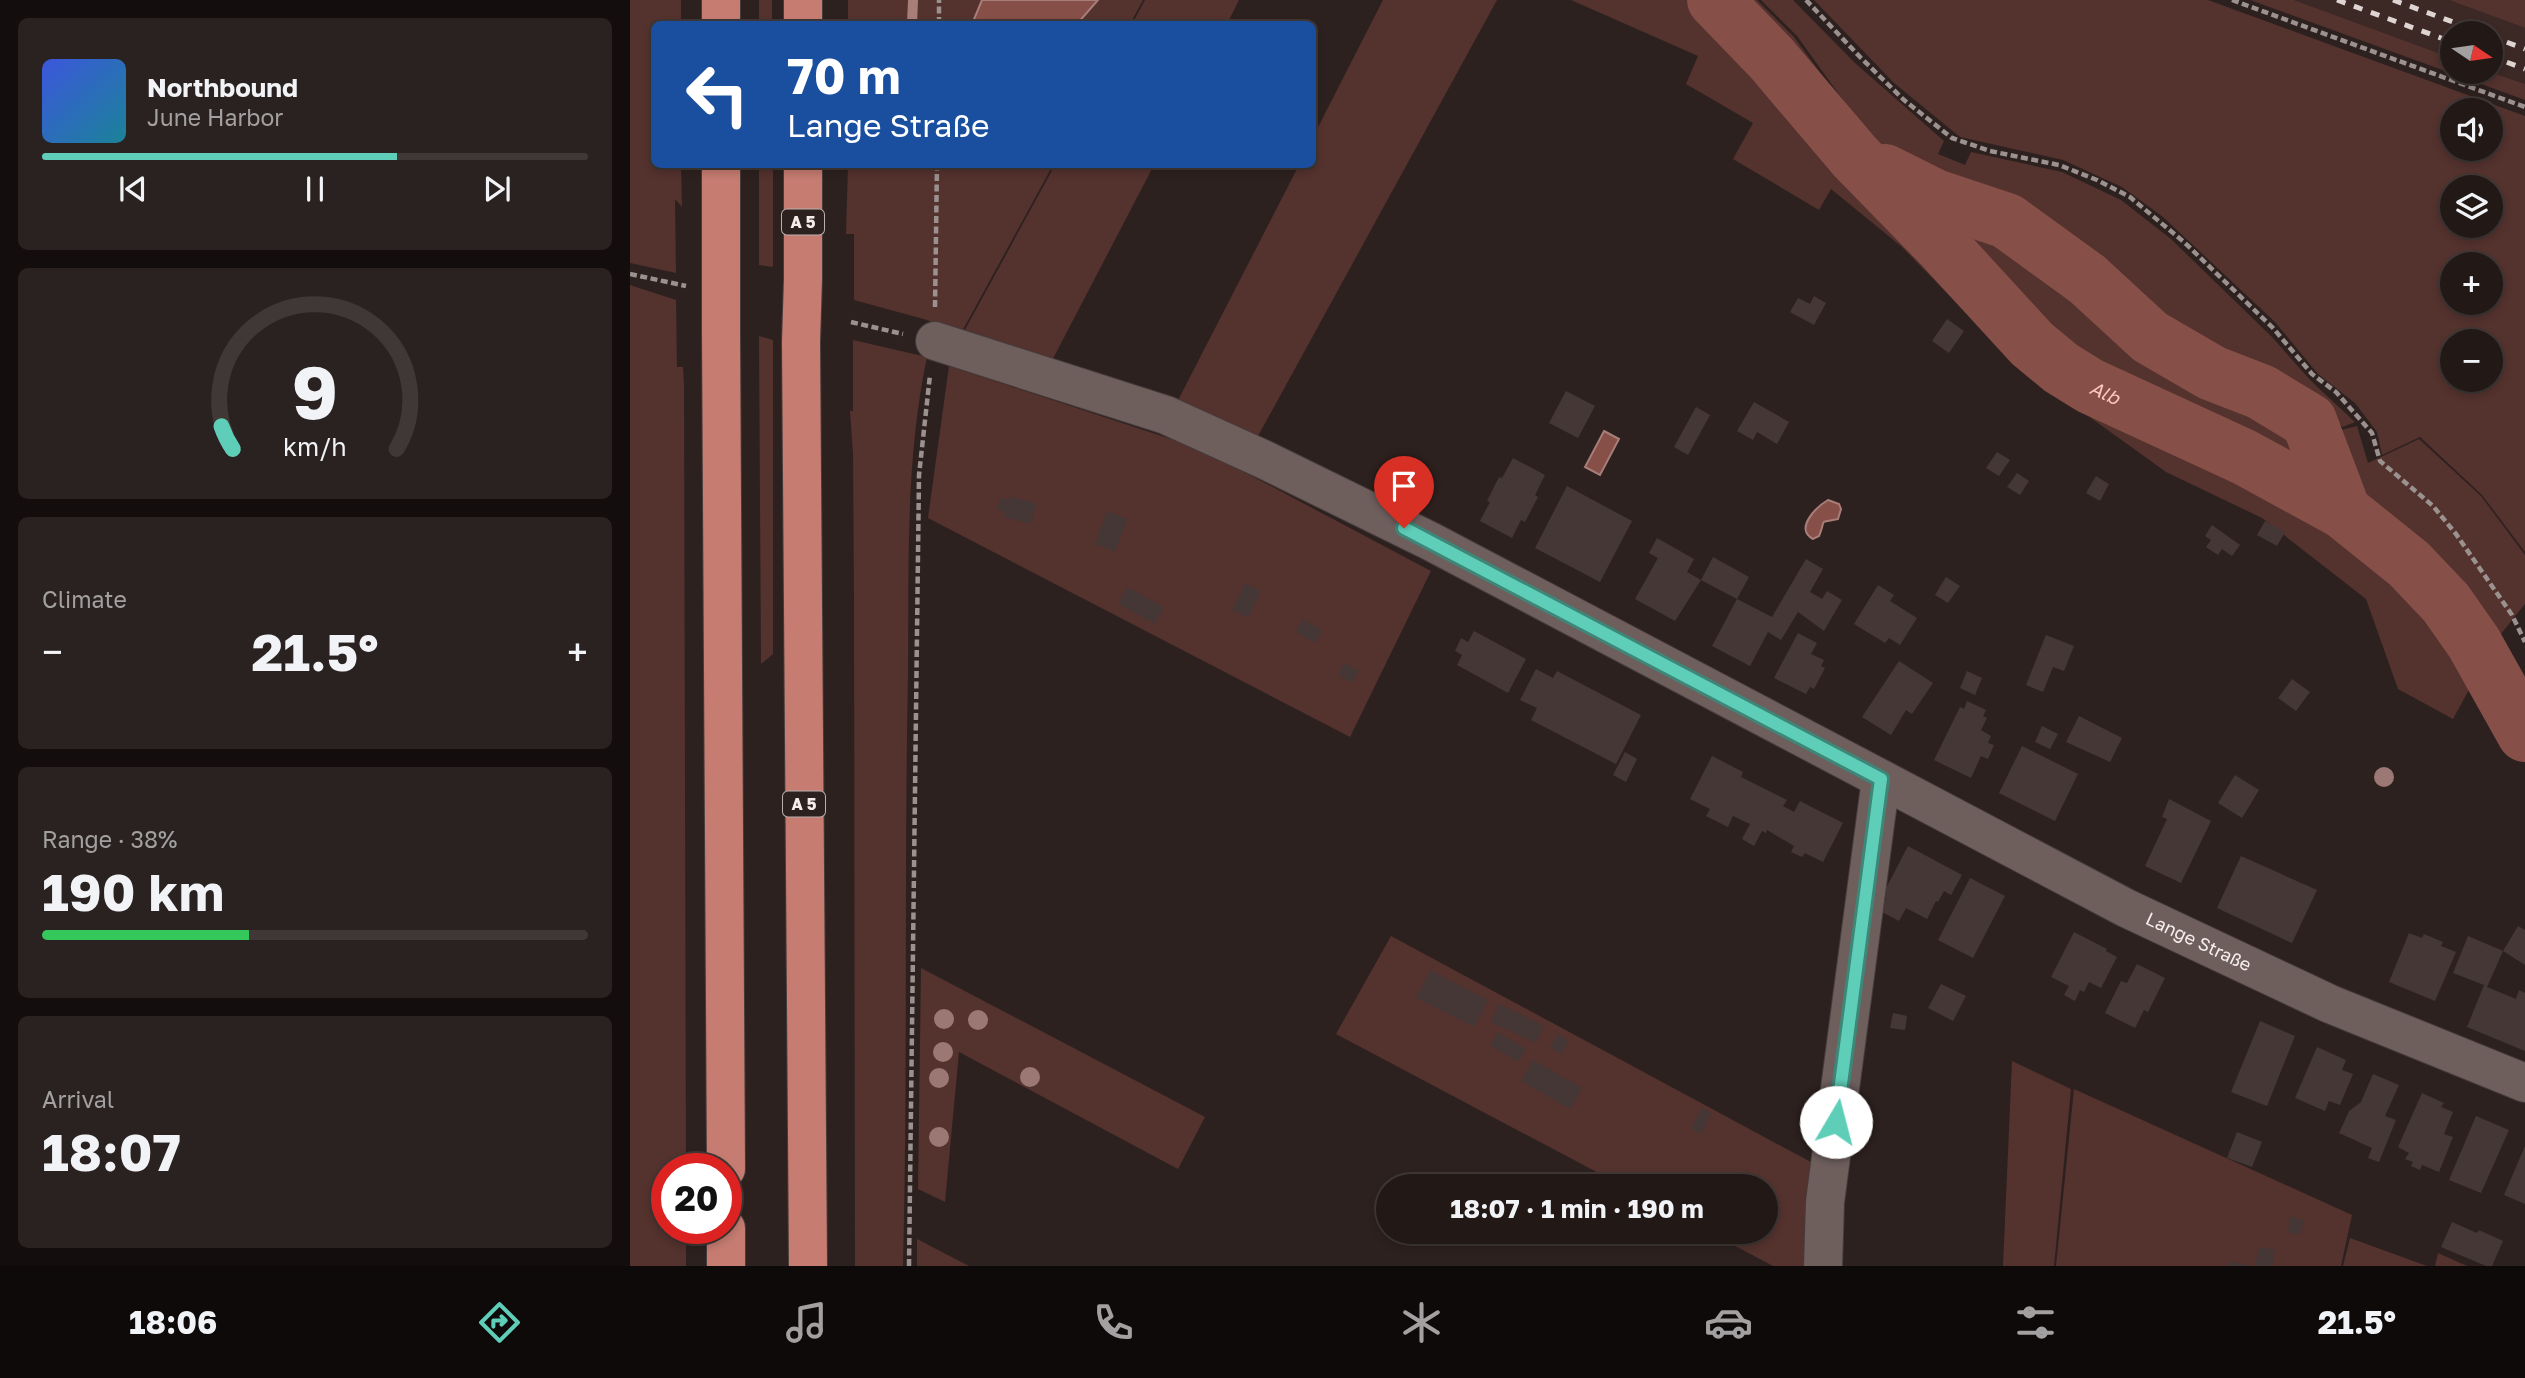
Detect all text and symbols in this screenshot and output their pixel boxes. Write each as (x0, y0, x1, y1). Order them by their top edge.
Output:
north arrow (2440, 21, 2502, 84)
map controls (2440, 21, 2503, 392)
text: 70 m (787, 46, 901, 105)
icon: left (672, 49, 763, 140)
text: Northbound (147, 72, 298, 103)
button: sound (2440, 98, 2503, 161)
text: June Harbor (147, 103, 283, 131)
text: Lange Straße (787, 106, 990, 144)
icon: previous (114, 170, 152, 208)
icon: pause (296, 170, 334, 208)
icon: next (478, 170, 516, 208)
button: layers (2440, 175, 2503, 238)
road number: A 5 (782, 210, 824, 234)
button: + (2440, 252, 2503, 315)
button: − (2440, 329, 2503, 392)
text: 9 (292, 349, 338, 436)
water label: Alb (2086, 376, 2125, 410)
text: km/h (283, 431, 347, 462)
pin (1374, 456, 1434, 528)
icon: arrive (1385, 467, 1423, 505)
text: Climate (42, 585, 127, 613)
text: 21.5° (251, 620, 379, 682)
text: − (42, 629, 63, 674)
text: + (567, 629, 588, 674)
road number: A 5 (783, 792, 825, 817)
text: Range · 38% (42, 825, 177, 853)
text: 190 km (42, 860, 224, 922)
street label: Lange Straße (2143, 907, 2255, 975)
text: Arrival (42, 1085, 114, 1113)
position arrow (1799, 1085, 1873, 1159)
text: 18:07 (42, 1120, 181, 1182)
speed limit sign: 20 (651, 1153, 742, 1244)
text: 18:07 · 1 min · 190 m (1450, 1193, 1704, 1224)
icon: directions (475, 1298, 524, 1347)
icon: music (782, 1298, 831, 1347)
icon: phone (1089, 1298, 1138, 1347)
icon: climate (1397, 1298, 1446, 1347)
icon: car (1704, 1298, 1753, 1347)
icon: filters (2011, 1298, 2060, 1347)
text: 18:06 (129, 1303, 217, 1341)
text: 21.5° (2318, 1303, 2396, 1341)

